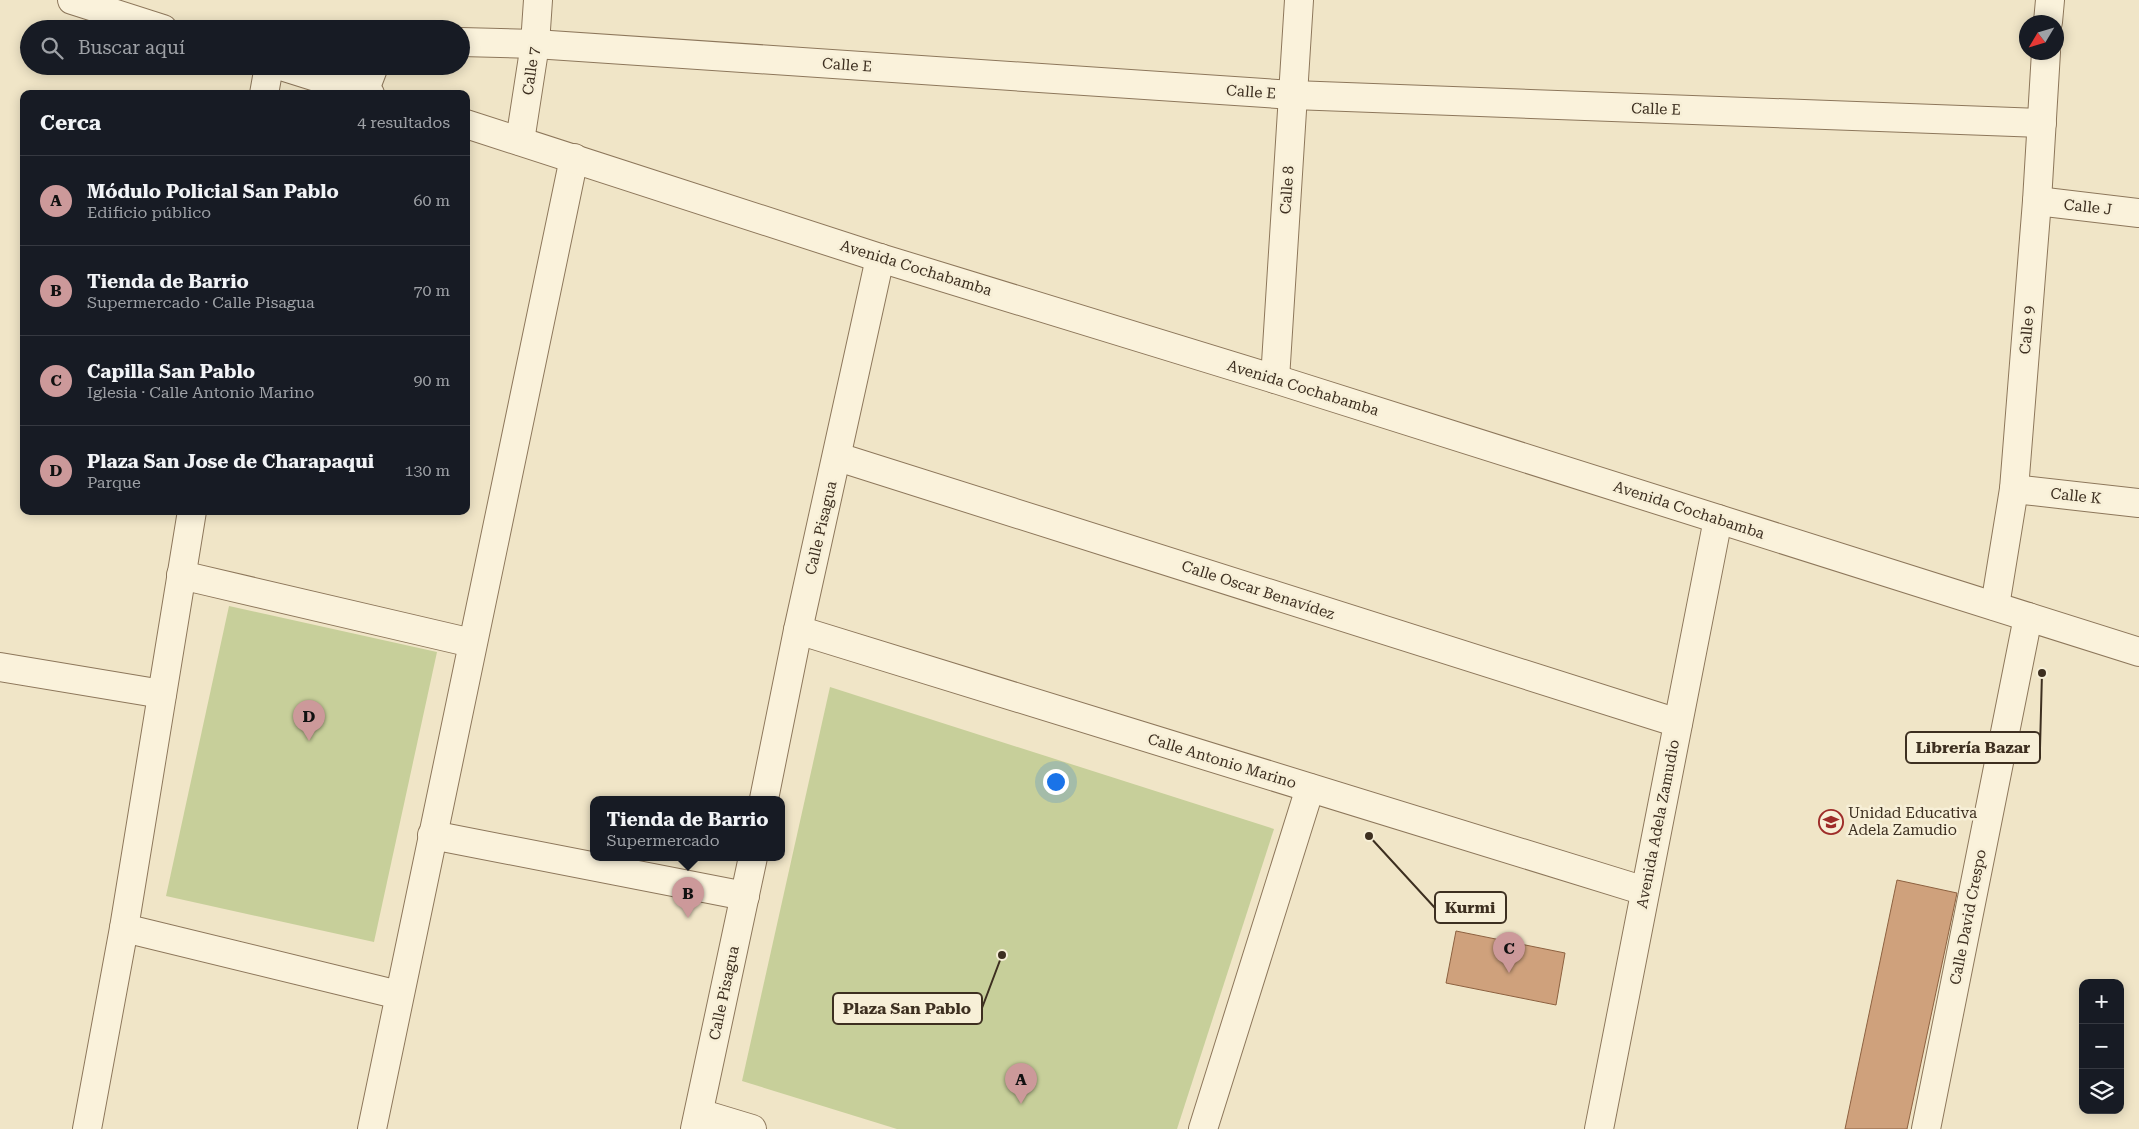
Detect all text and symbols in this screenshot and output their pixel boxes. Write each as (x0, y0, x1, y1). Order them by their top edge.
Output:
north arrow (2019, 15, 2064, 60)
search box (20, 20, 470, 75)
icon: search (38, 34, 66, 62)
text: Buscar aquí (78, 36, 185, 59)
street label: Calle 7 (519, 46, 543, 96)
street label: Calle E (822, 54, 872, 76)
street label: Calle E (1226, 81, 1276, 103)
street label: Calle E (1631, 99, 1681, 119)
text: Cerca (40, 111, 101, 135)
text: 4 resultados (357, 113, 450, 132)
street label: Calle 8 (1276, 165, 1298, 215)
text: Módulo Policial San Pablo (87, 180, 339, 203)
text: A (50, 191, 62, 210)
text: 60 m (413, 191, 450, 210)
street label: Calle J (2063, 196, 2113, 218)
text: Edificio público (87, 203, 211, 222)
street label: Avenida Cochabamba (838, 236, 994, 300)
text: Tienda de Barrio (87, 270, 249, 293)
text: B (50, 281, 62, 300)
text: 70 m (413, 281, 450, 300)
text: Supermercado · Calle Pisagua (87, 293, 315, 312)
street label: Calle 9 (2016, 305, 2038, 355)
street label: Avenida Cochabamba (1225, 356, 1381, 420)
text: Capilla San Pablo (87, 360, 255, 383)
text: C (50, 371, 62, 390)
text: 90 m (413, 371, 450, 390)
text: Iglesia · Calle Antonio Marino (87, 383, 314, 402)
text: Plaza San Jose de Charapaqui (87, 450, 374, 473)
text: D (50, 461, 62, 480)
text: 130 m (404, 461, 450, 480)
text: Parque (87, 473, 141, 492)
street label: Avenida Cochabamba (1611, 477, 1767, 543)
street label: Calle Pisagua (801, 479, 841, 577)
street label: Calle K (2050, 484, 2102, 508)
street label: Calle Oscar Benavídez (1179, 557, 1337, 623)
pin: D (293, 700, 325, 741)
street label: Calle Antonio Marino (1145, 730, 1299, 792)
callout: Librería Bazar (1906, 732, 2040, 763)
street label: Avenida Adela Zamudio (1633, 738, 1683, 910)
text: Librería Bazar (1916, 738, 2030, 757)
your location (1043, 769, 1069, 795)
popup (590, 796, 785, 861)
place label: Unidad Educativa Adela Zamudio (1848, 804, 1977, 839)
text: Tienda de Barrio (607, 808, 768, 831)
school or university icon: Unidad Educativa Adela Zamudio (1818, 809, 1844, 835)
text: Supermercado (607, 831, 720, 850)
street label: Calle David Crespo (1946, 848, 1990, 986)
pin: B (672, 877, 704, 918)
callout: Kurmi (1435, 892, 1506, 923)
text: Kurmi (1445, 898, 1496, 917)
pin: C (1493, 932, 1525, 973)
street label: Calle Pisagua (705, 944, 743, 1042)
map controls (2079, 979, 2124, 1114)
button: + (2079, 979, 2124, 1024)
callout: Plaza San Pablo (833, 993, 982, 1024)
text: Plaza San Pablo (843, 999, 971, 1018)
button: − (2079, 1024, 2124, 1069)
pin: A (1005, 1063, 1037, 1104)
button: layers (2079, 1069, 2124, 1114)

